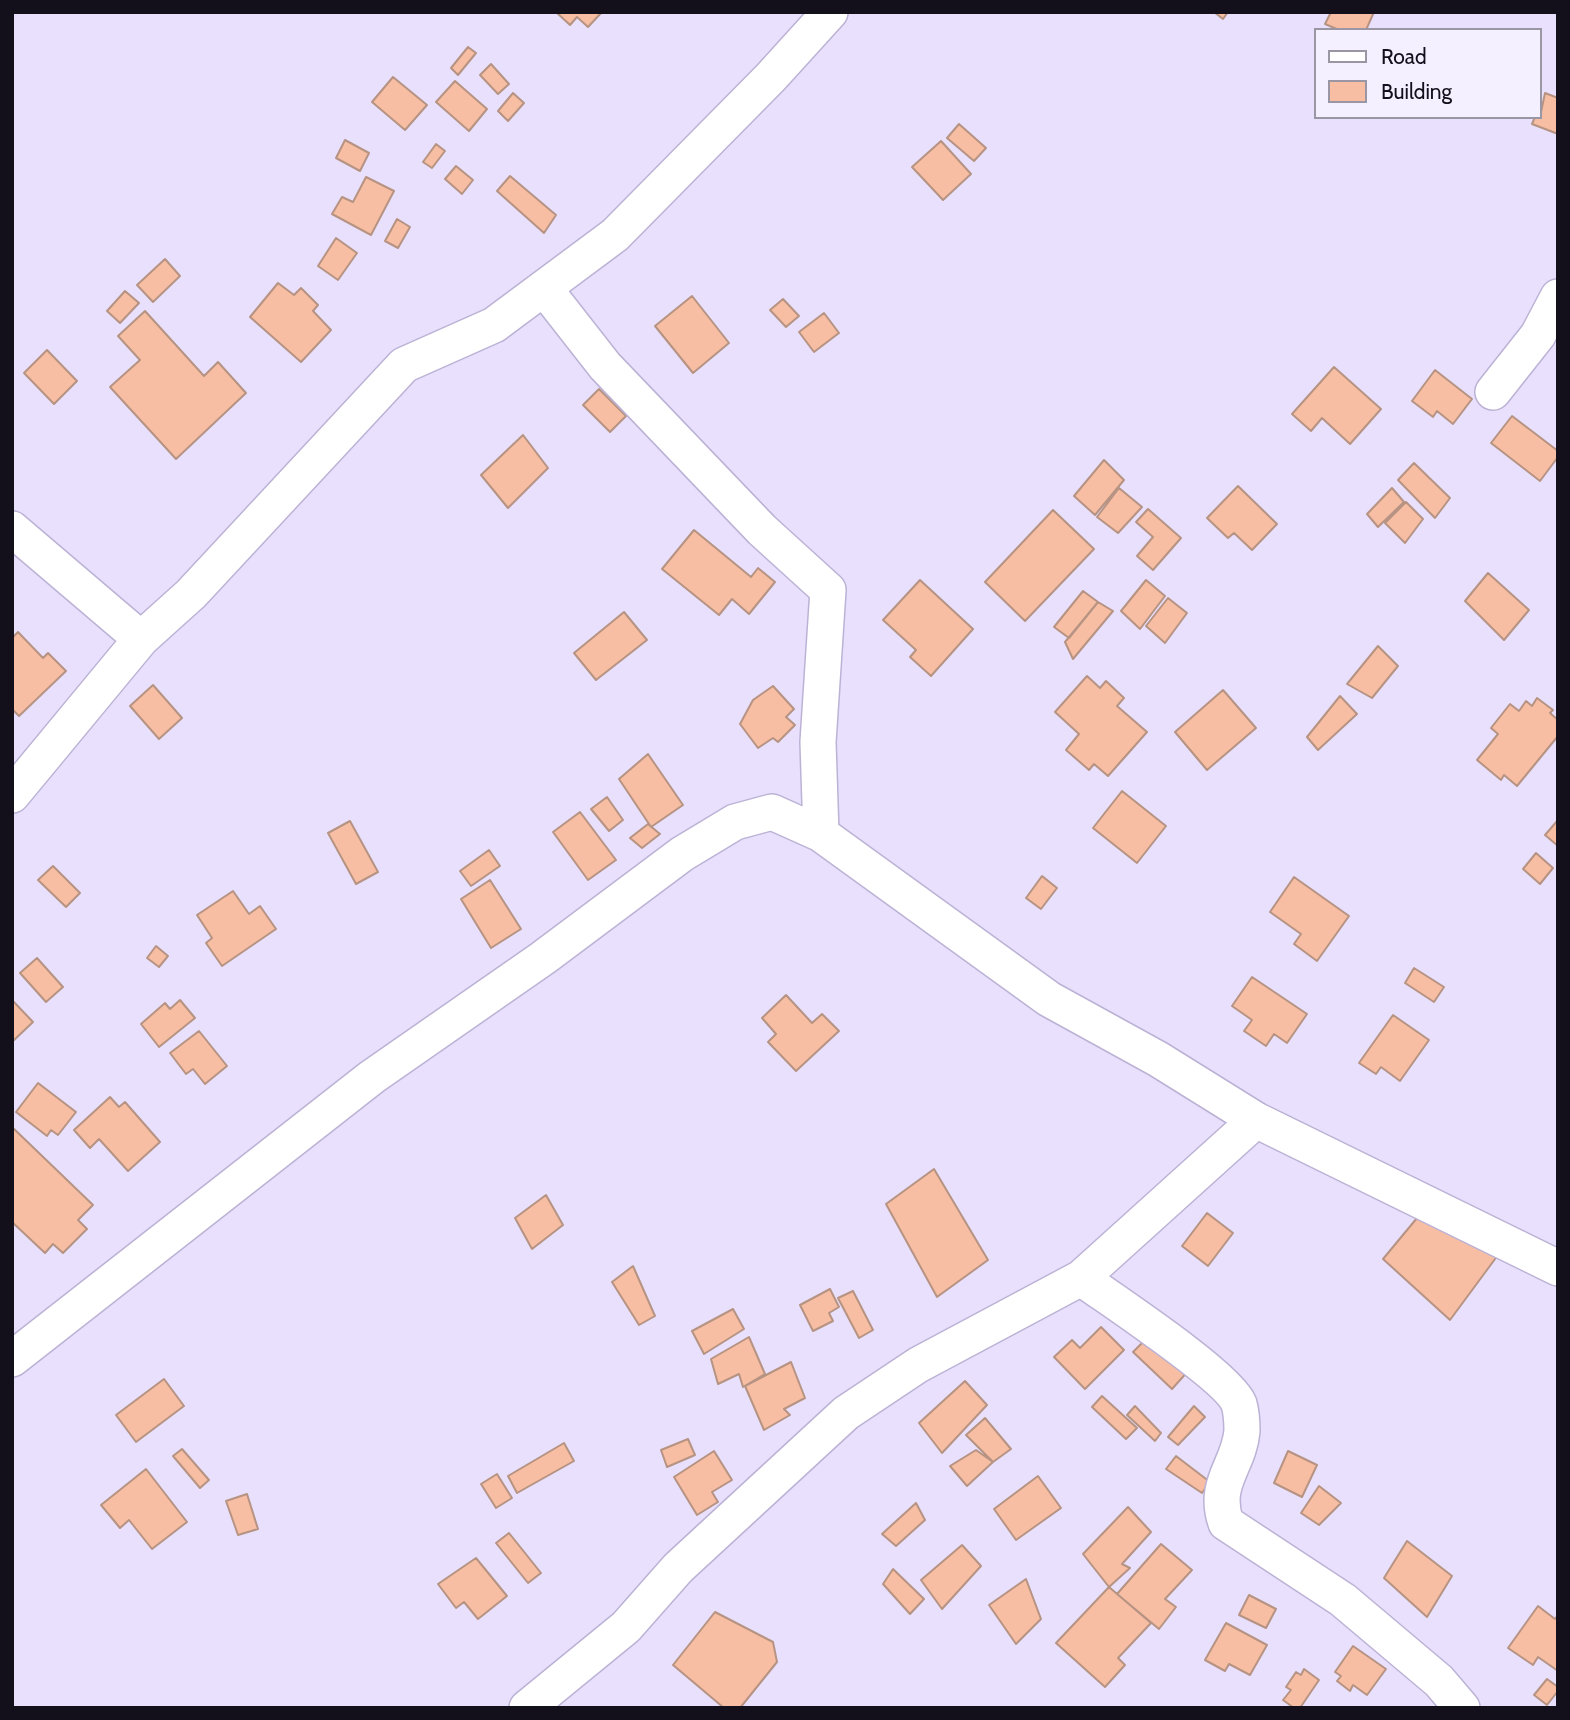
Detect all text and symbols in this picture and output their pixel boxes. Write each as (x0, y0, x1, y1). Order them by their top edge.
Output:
legend (1314, 28, 1542, 119)
text: Road (1381, 44, 1427, 69)
text: Building (1381, 79, 1452, 104)

